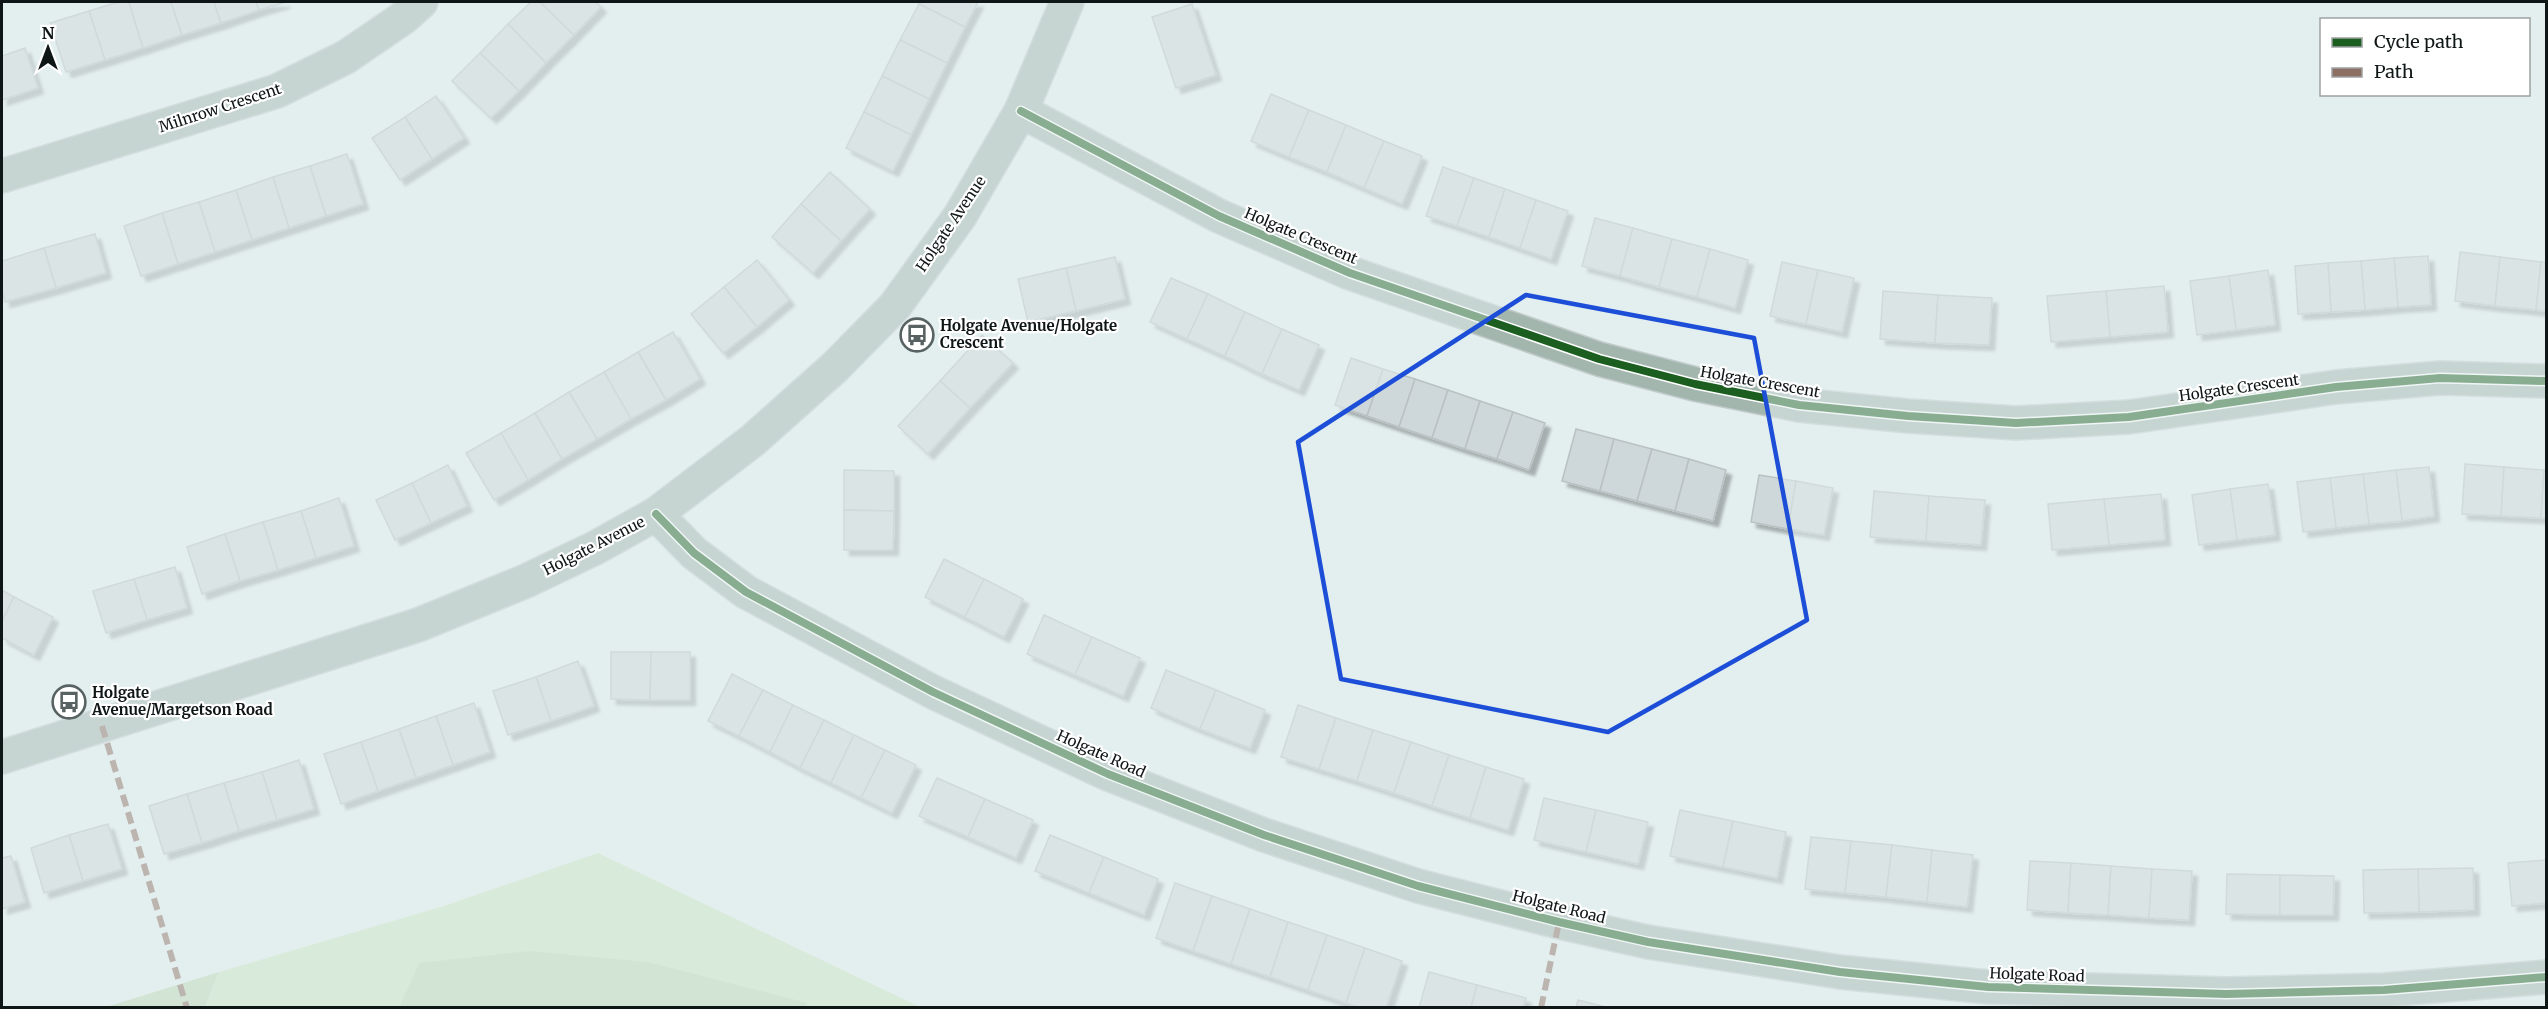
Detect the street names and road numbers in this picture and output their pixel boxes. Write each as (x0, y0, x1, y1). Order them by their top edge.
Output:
street label: Milnrow Crescent (156, 79, 284, 136)
street label: Holgate Avenue (912, 172, 990, 275)
street label: Holgate Crescent (1242, 203, 1361, 268)
street label: Holgate Crescent (1699, 362, 1821, 401)
street label: Holgate Crescent (2178, 370, 2300, 405)
street label: Holgate Avenue (540, 512, 648, 579)
street label: Holgate Road (1054, 725, 1149, 782)
street label: Holgate Road (1511, 886, 1608, 927)
street label: Holgate Road (1989, 963, 2085, 986)

